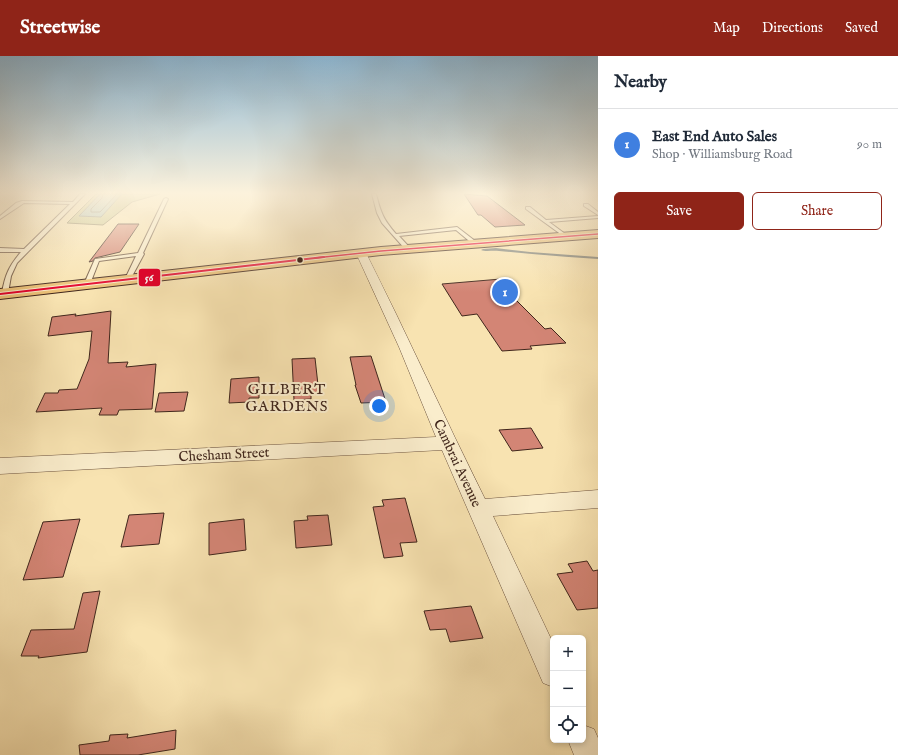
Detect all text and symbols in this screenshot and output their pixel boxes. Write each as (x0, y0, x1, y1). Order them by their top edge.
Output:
text: Streetwise (20, 16, 100, 40)
text: Map (713, 19, 740, 37)
text: Directions (762, 19, 823, 37)
text: Saved (845, 19, 878, 37)
text: Nearby (614, 72, 667, 93)
text: East End Auto Sales (652, 127, 777, 146)
text: 1 (625, 136, 629, 153)
text: 90 m (857, 136, 882, 153)
text: Shop · Williamsburg Road (652, 146, 793, 163)
button: Save (614, 192, 744, 230)
button: Share (752, 192, 882, 230)
unlabelled marker (295, 255, 305, 265)
line badge: 56 (138, 268, 161, 287)
text: 56 (145, 271, 155, 285)
pin: 1 (492, 277, 518, 307)
district label: GILBERT GARDENS (245, 380, 329, 416)
your location (369, 396, 389, 416)
street label: Cambrai Avenue (429, 417, 486, 511)
street label: Chesham Street (178, 444, 270, 466)
map controls (550, 635, 586, 743)
button: + (550, 635, 586, 671)
button: − (550, 671, 586, 707)
button: locate (550, 707, 586, 743)

